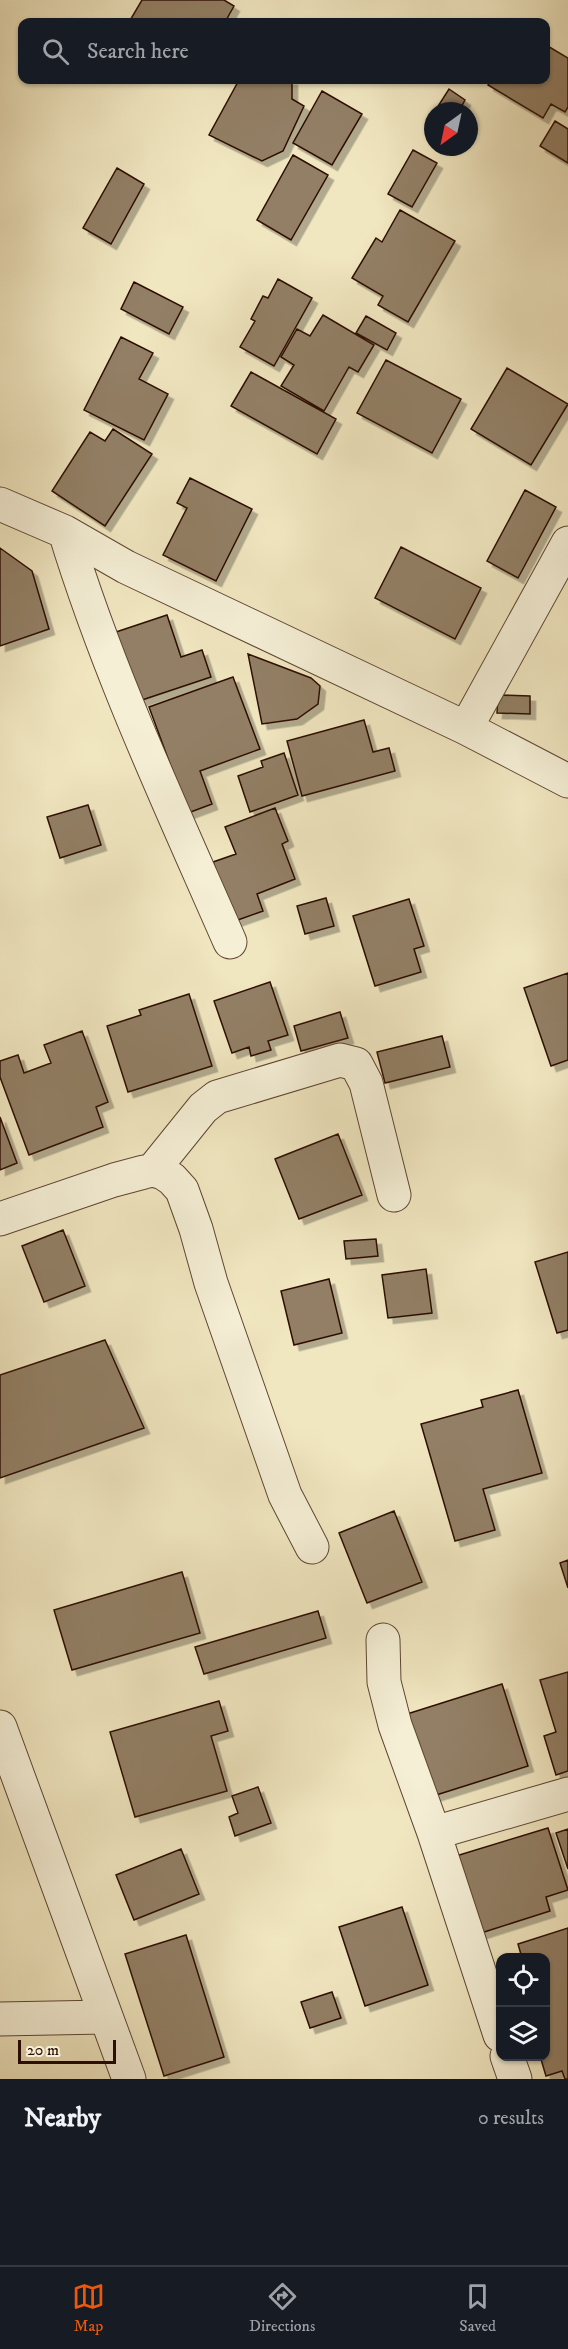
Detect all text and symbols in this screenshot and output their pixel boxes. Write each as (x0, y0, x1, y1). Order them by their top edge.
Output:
search box (18, 18, 550, 84)
icon: search (39, 35, 72, 68)
text: Search here (87, 38, 189, 65)
north arrow (424, 102, 478, 156)
map controls (496, 1953, 550, 2061)
button: locate (496, 1953, 550, 2007)
button: layers (496, 2007, 550, 2061)
scale bar (18, 2037, 116, 2064)
text: 20 m (27, 2040, 59, 2060)
text: Nearby (24, 2102, 101, 2135)
text: 0 results (478, 2106, 544, 2131)
tab: Map (72, 2280, 105, 2336)
tab: Directions (249, 2280, 315, 2336)
tab: Saved (459, 2280, 496, 2336)

